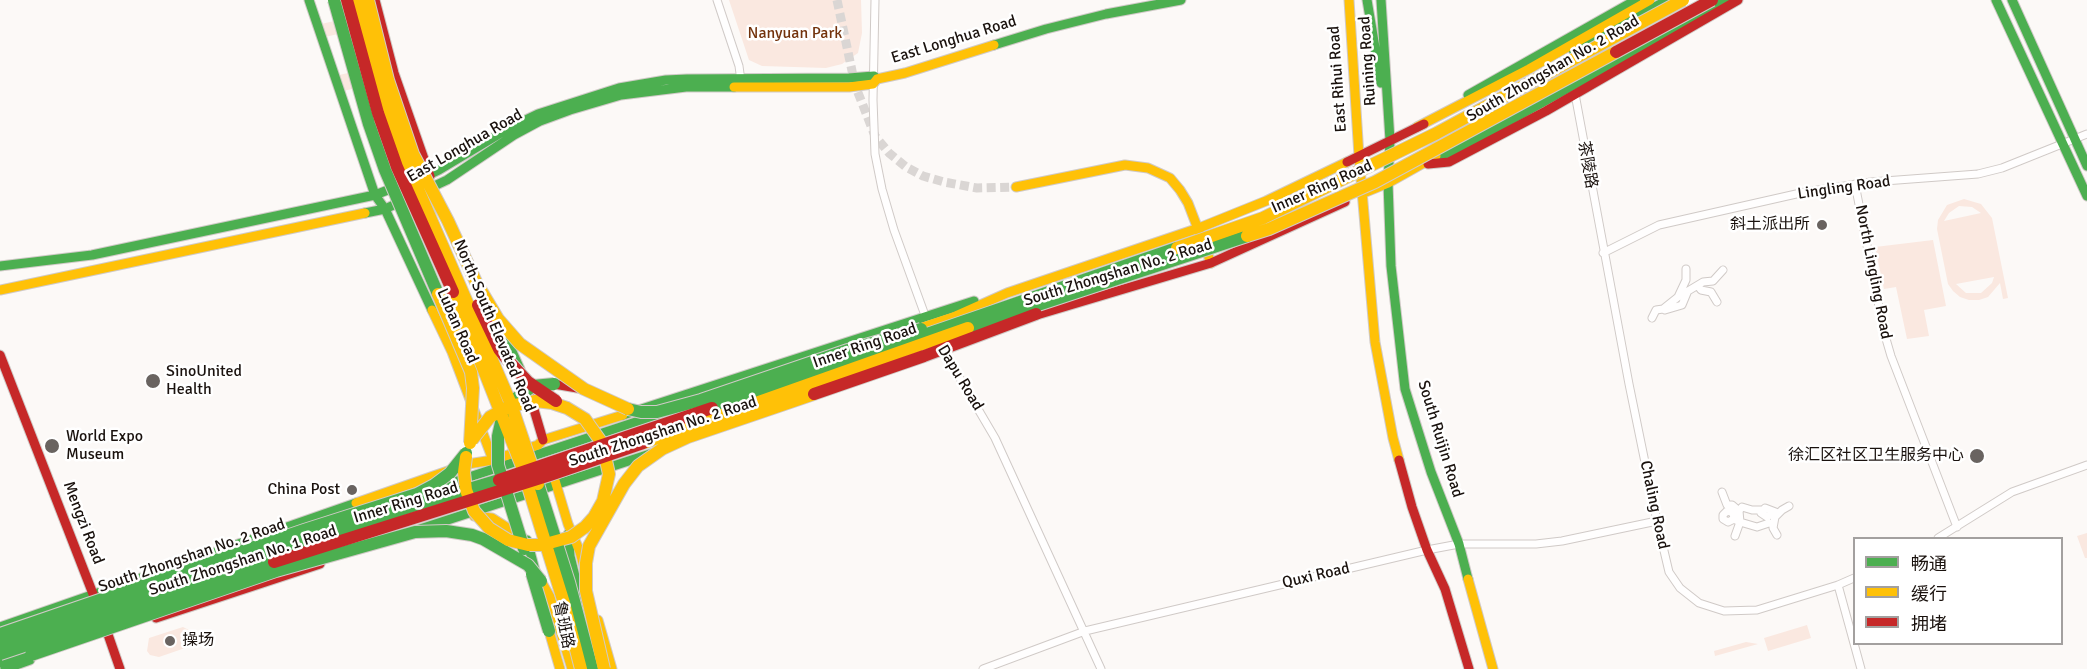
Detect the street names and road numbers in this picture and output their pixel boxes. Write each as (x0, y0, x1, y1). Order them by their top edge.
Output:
street label: East Longhua Road (889, 12, 1019, 68)
street label: South Zhongshan No. 2 Road (1463, 12, 1643, 126)
street label: Ruining Road (1355, 15, 1381, 107)
street label: East Rihui Road (1325, 25, 1351, 133)
street label: East Longhua Road (404, 105, 526, 187)
street label: 茶陵路 (1573, 140, 1601, 190)
street label: Inner Ring Road (1269, 156, 1375, 218)
street label: Lingling Road (1796, 172, 1892, 204)
street label: North Lingling Road (1851, 203, 1895, 341)
street label: South Zhongshan No. 2 Road (1021, 235, 1215, 311)
street label: North-South Elevated Road (449, 237, 539, 415)
street label: Luban Road (432, 286, 482, 366)
street label: Inner Ring Road (811, 319, 919, 373)
street label: Dapu Road (933, 342, 987, 414)
street label: South Ruijin Road (1413, 378, 1467, 500)
street label: South Zhongshan No. 2 Road (567, 393, 759, 471)
street label: Chaling Road (1635, 459, 1673, 551)
street label: Inner Ring Road (351, 478, 461, 528)
street label: Mengzi Road (58, 479, 108, 567)
street label: South Zhongshan No. 2 Road (96, 515, 288, 597)
street label: South Zhongshan No. 1 Road (147, 522, 339, 600)
street label: Quxi Road (1280, 559, 1352, 593)
street label: 鲁班路 (549, 600, 577, 650)

